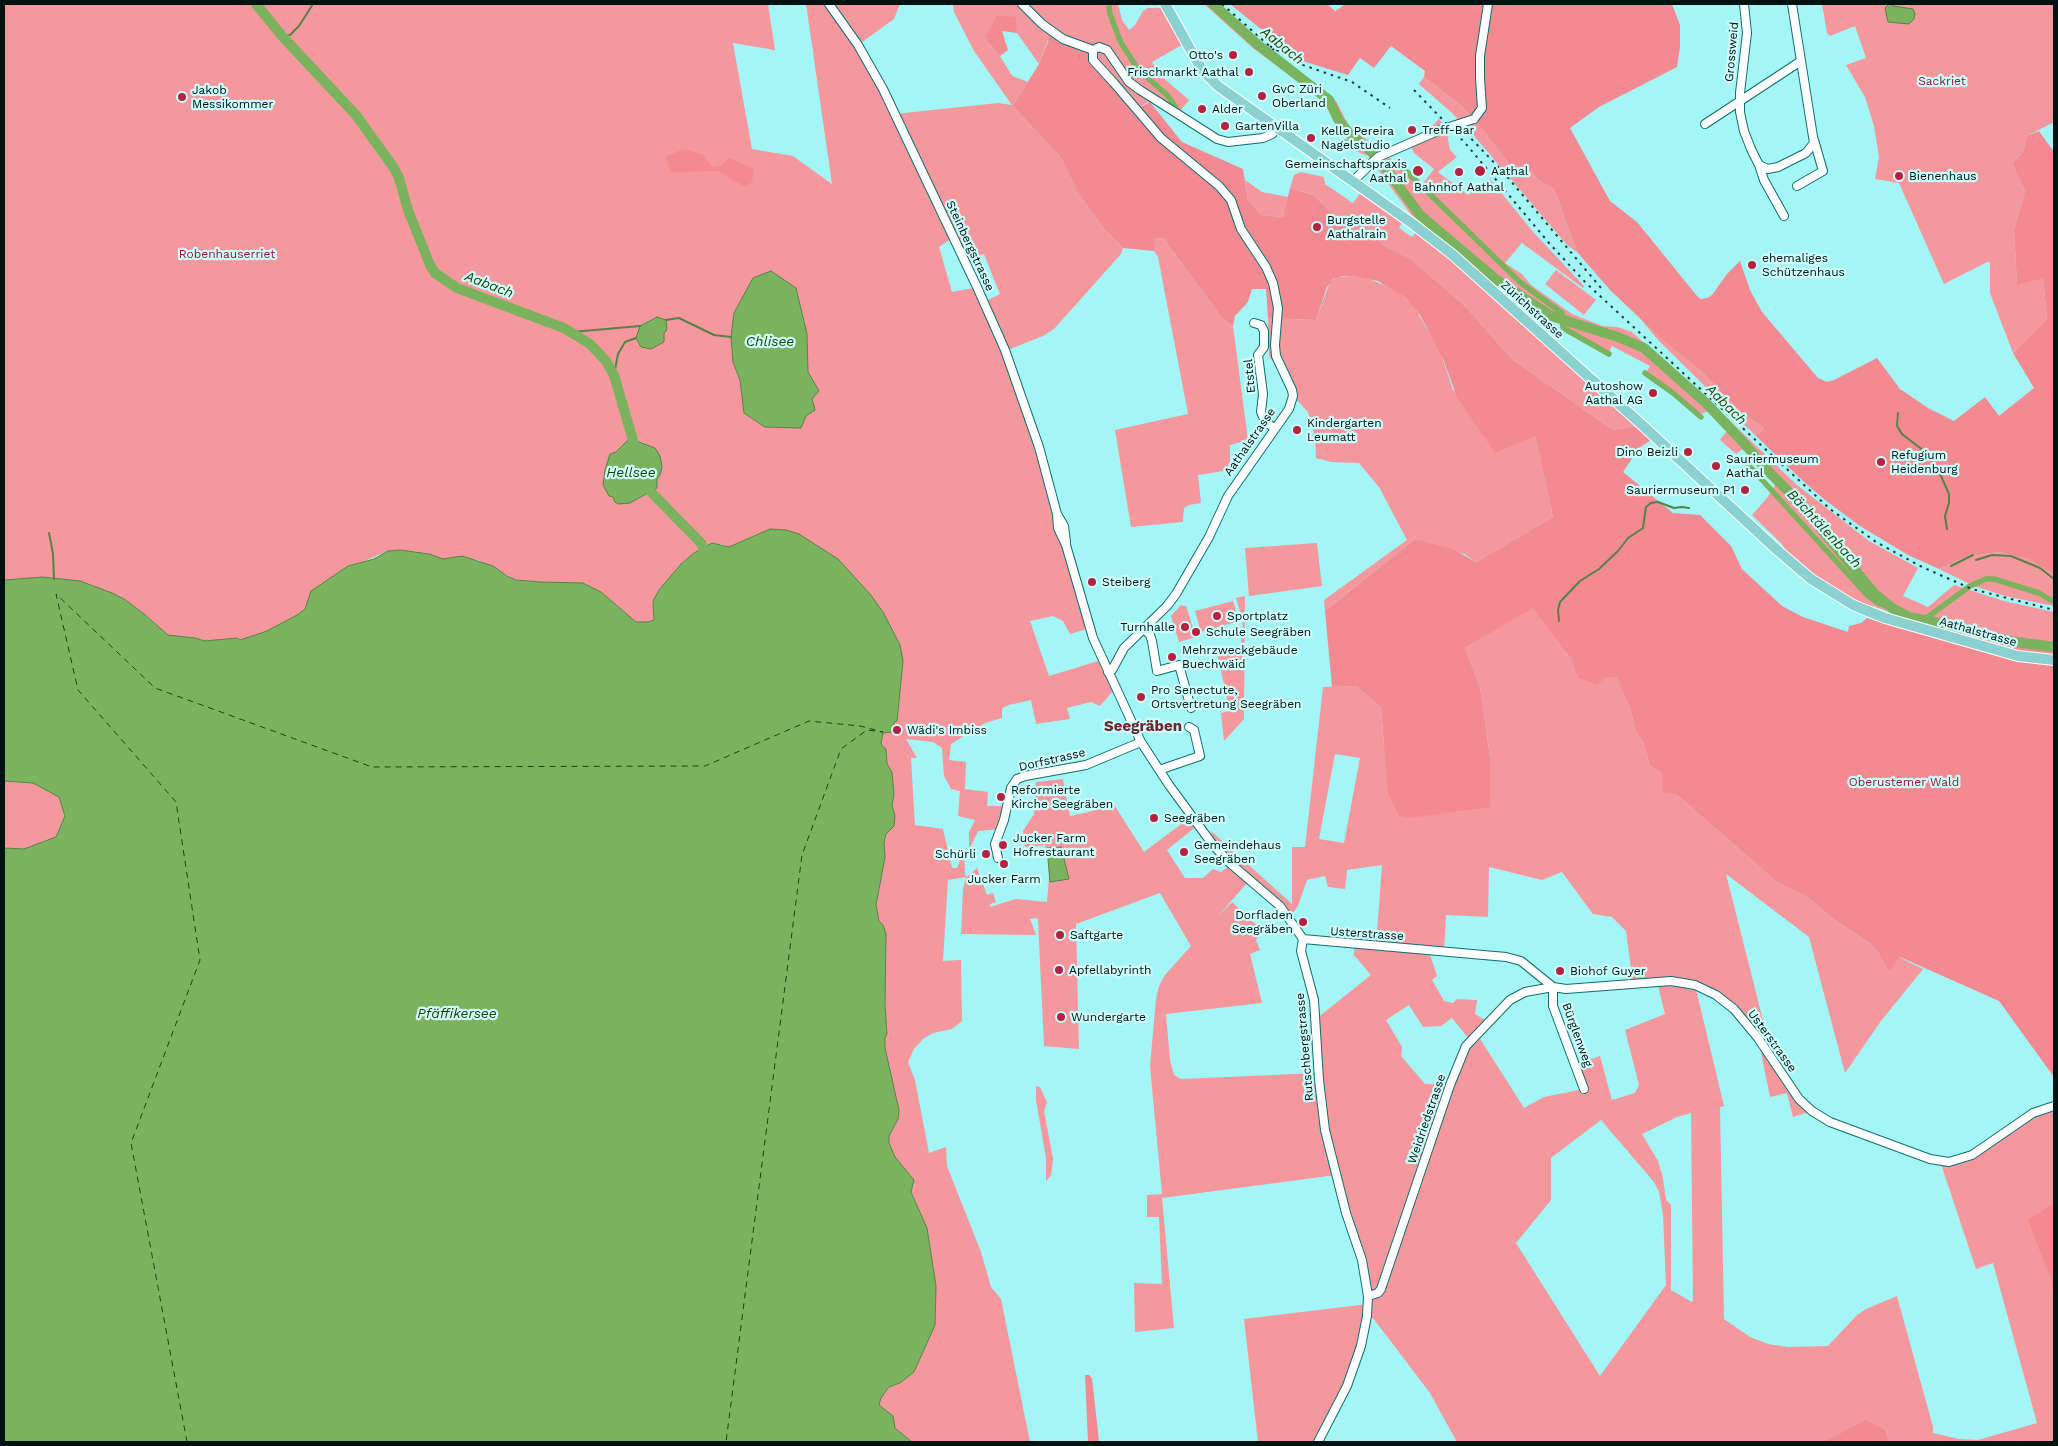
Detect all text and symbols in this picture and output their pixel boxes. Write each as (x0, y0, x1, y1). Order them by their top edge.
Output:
street label: Grossweid (1722, 21, 1742, 83)
water label: Aabach (1257, 24, 1307, 68)
place label: Otto's (1189, 48, 1223, 62)
marker: Otto's (1227, 49, 1239, 61)
place label: Frischmarkt Aathal (1127, 65, 1239, 79)
marker: Frischmarkt Aathal (1243, 66, 1255, 78)
park label: Sackriet (1918, 74, 1966, 88)
place label: GvC Züri Oberland (1272, 82, 1326, 110)
place label: Jakob Messikommer (192, 83, 273, 111)
marker: GvC Züri Oberland (1256, 90, 1268, 102)
marker: Jakob Messikommer (176, 91, 188, 103)
place label: Alder (1212, 102, 1243, 116)
marker: Alder (1196, 103, 1208, 115)
place label: GartenVilla (1235, 119, 1299, 133)
marker: GartenVilla (1219, 120, 1231, 132)
place label: Treff-Bar (1422, 123, 1474, 137)
place label: Kelle Pereira Nagelstudio (1321, 124, 1394, 152)
marker: Treff-Bar (1406, 124, 1418, 136)
marker: Kelle Pereira Nagelstudio (1305, 132, 1317, 144)
place label: Gemeinschaftspraxis Aathal (1285, 157, 1407, 185)
marker: Gemeinschaftspraxis Aathal (1411, 164, 1425, 178)
marker: Aathal (1473, 164, 1487, 178)
place label: Aathal (1491, 164, 1528, 178)
marker: Bahnhof Aathal (1453, 166, 1465, 178)
place label: Bienenhaus (1909, 169, 1977, 183)
marker: Bienenhaus (1893, 170, 1905, 182)
place label: Bahnhof Aathal (1414, 180, 1504, 194)
street label: Steinbergstrasse (943, 198, 997, 294)
place label: Burgstelle Aathalrain (1327, 213, 1387, 241)
marker: Burgstelle Aathalrain (1311, 221, 1323, 233)
park label: Robenhauserriet (179, 247, 275, 261)
place label: ehemaliges Schützenhaus (1762, 251, 1845, 279)
marker: ehemaliges Schützenhaus (1746, 259, 1758, 271)
water label: Aabach (462, 268, 516, 302)
street label: Zürichstrasse (1498, 278, 1566, 342)
water label: Chlisee (746, 334, 794, 350)
street label: Etstel (1241, 358, 1259, 394)
place label: Autoshow Aathal AG (1585, 379, 1643, 407)
water label: Aabach (1702, 381, 1750, 429)
marker: Autoshow Aathal AG (1647, 387, 1659, 399)
street label: Aathalstrasse (1221, 405, 1279, 479)
place label: Kindergarten Leumatt (1307, 416, 1382, 444)
marker: Kindergarten Leumatt (1291, 424, 1303, 436)
place label: Dino Beizli (1616, 445, 1678, 459)
marker: Dino Beizli (1682, 446, 1694, 458)
place label: Refugium Heidenburg (1891, 448, 1958, 476)
place label: Sauriermuseum Aathal (1726, 452, 1819, 480)
marker: Refugium Heidenburg (1875, 456, 1887, 468)
marker: Sauriermuseum Aathal (1710, 460, 1722, 472)
water label: Hellsee (606, 465, 656, 481)
place label: Sauriermuseum P1 (1626, 483, 1735, 497)
marker: Sauriermuseum P1 (1739, 484, 1751, 496)
water label: Bächtälenbach (1783, 486, 1865, 572)
place label: Steiberg (1102, 575, 1150, 589)
marker: Steiberg (1086, 576, 1098, 588)
place label: Sportplatz (1227, 609, 1288, 623)
marker: Sportplatz (1211, 610, 1223, 622)
street label: Aathalstrasse (1938, 614, 2018, 650)
place label: Turnhalle (1120, 620, 1175, 634)
marker: Turnhalle (1179, 621, 1191, 633)
place label: Schule Seegräben (1206, 625, 1311, 639)
marker: Schule Seegräben (1190, 626, 1202, 638)
place label: Mehrzweckgebäude Buechwäid (1182, 643, 1298, 671)
marker: Mehrzweckgebäude Buechwäid (1166, 651, 1178, 663)
place label: Pro Senectute, Ortsvertretung Seegräben (1151, 683, 1301, 711)
marker: Pro Senectute, Ortsvertretung Seegräben (1135, 691, 1147, 703)
district label: Seegräben (1104, 718, 1182, 736)
place label: Wädi's Imbiss (907, 723, 987, 737)
marker: Wädi's Imbiss (891, 724, 903, 736)
street label: Dorfstrasse (1017, 745, 1087, 775)
park label: Oberustemer Wald (1849, 775, 1959, 789)
place label: Reformierte Kirche Seegräben (1011, 783, 1113, 811)
marker: Reformierte Kirche Seegräben (995, 791, 1007, 803)
place label: Seegräben (1164, 811, 1225, 825)
marker: Seegräben (1148, 812, 1160, 824)
place label: Jucker Farm Hofrestaurant (1013, 831, 1095, 859)
place label: Gemeindehaus Seegräben (1194, 838, 1281, 866)
marker: Jucker Farm Hofrestaurant (997, 839, 1009, 851)
marker: Gemeindehaus Seegräben (1178, 846, 1190, 858)
place label: Schürli (935, 847, 976, 861)
marker: Schürli (980, 848, 992, 860)
marker: Jucker Farm (998, 858, 1010, 870)
place label: Jucker Farm (967, 872, 1041, 886)
place label: Dorfladen Seegräben (1232, 908, 1293, 936)
marker: Dorfladen Seegräben (1297, 916, 1309, 928)
street label: Usterstrasse (1330, 924, 1404, 944)
place label: Saftgarte (1070, 928, 1123, 942)
marker: Saftgarte (1054, 929, 1066, 941)
place label: Apfellabyrinth (1069, 963, 1151, 977)
marker: Apfellabyrinth (1053, 964, 1065, 976)
place label: Biohof Guyer (1570, 964, 1646, 978)
marker: Biohof Guyer (1554, 965, 1566, 977)
street label: Rutschbergstrasse (1293, 992, 1317, 1102)
street label: Bürglenweg (1559, 1001, 1595, 1069)
water label: Pfäffikersee (417, 1006, 497, 1022)
street label: Usterstrasse (1744, 1007, 1800, 1075)
place label: Wundergarte (1071, 1010, 1146, 1024)
marker: Wundergarte (1055, 1011, 1067, 1023)
street label: Weidriedstrasse (1405, 1072, 1449, 1166)

